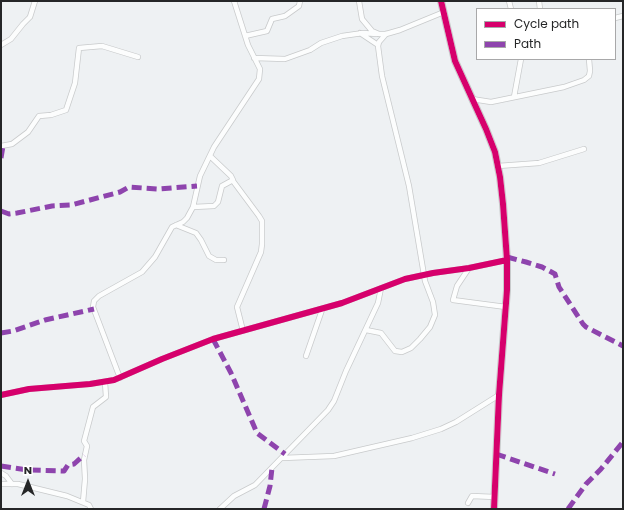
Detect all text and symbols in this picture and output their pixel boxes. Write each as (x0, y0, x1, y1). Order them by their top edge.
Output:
legend (476, 8, 616, 60)
text: Cycle path (514, 15, 579, 32)
text: Path (514, 35, 541, 52)
north arrow (8, 462, 48, 502)
text: N (24, 462, 32, 478)

